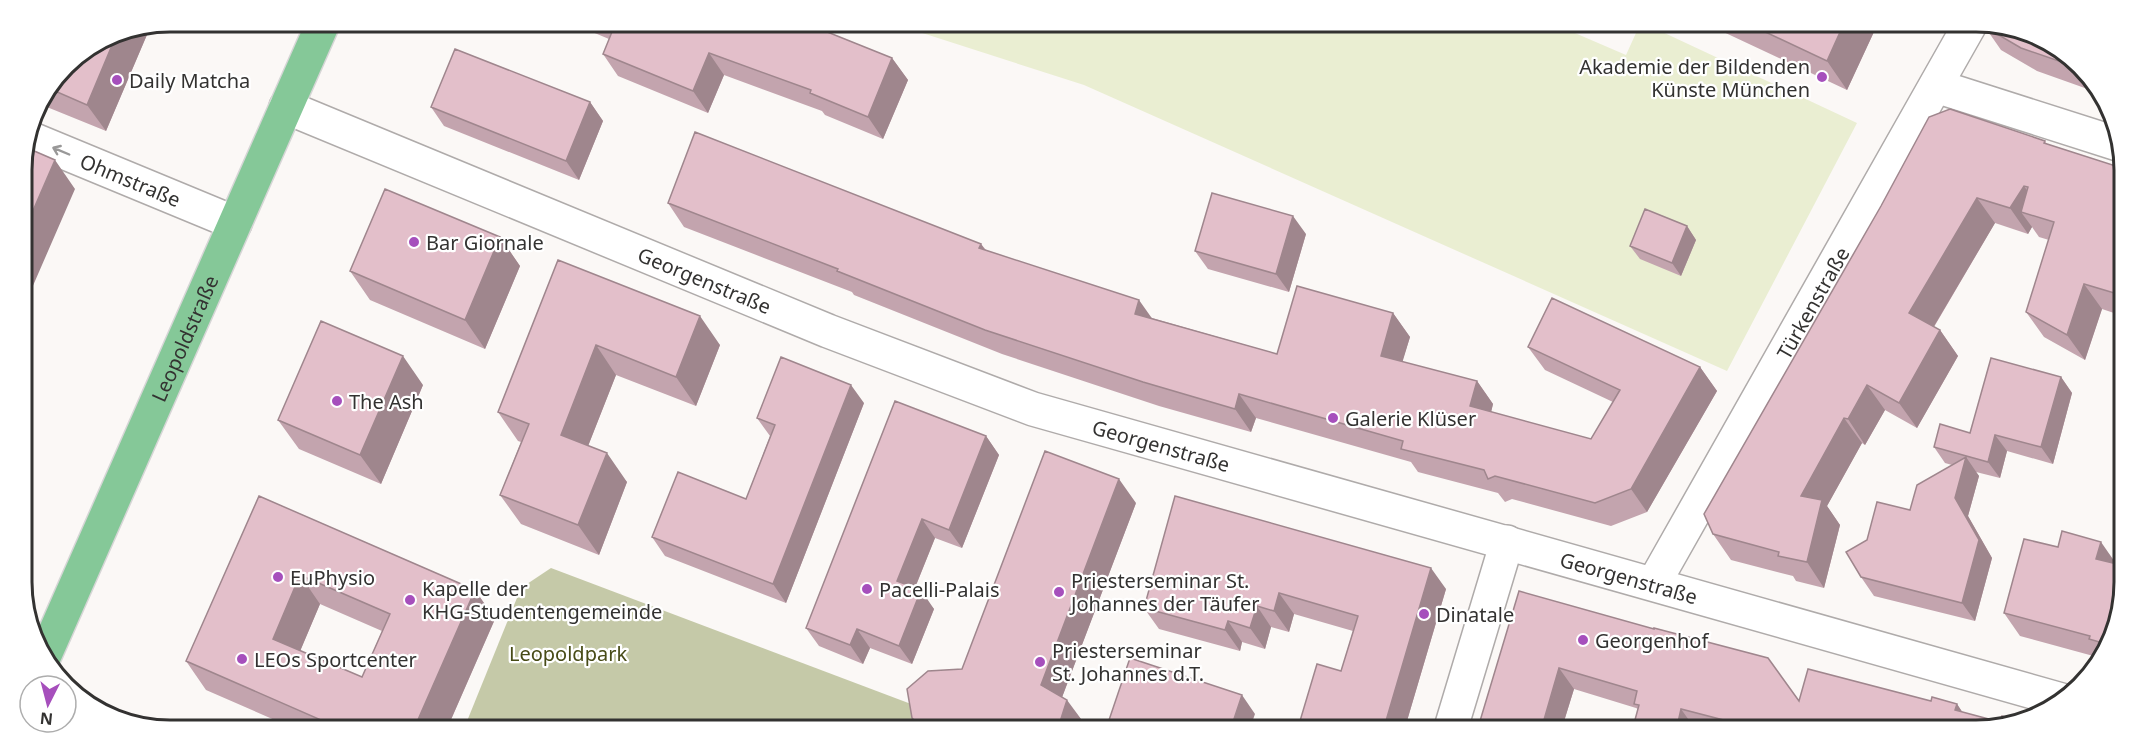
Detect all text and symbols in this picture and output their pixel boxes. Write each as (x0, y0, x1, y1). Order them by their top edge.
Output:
place label: Akademie der Bildenden Künste München (1579, 53, 1810, 103)
place label: Daily Matcha (129, 67, 250, 94)
marker: Akademie der Bildenden Künste München (1815, 70, 1829, 84)
marker: Daily Matcha (110, 73, 124, 87)
one-way arrow (52, 145, 71, 156)
street label: Ohmstraße (76, 147, 185, 213)
place label: Bar Giornale (426, 229, 544, 256)
marker: Bar Giornale (407, 235, 421, 249)
street label: Georgenstraße (634, 240, 775, 320)
street label: Türkenstraße (1770, 242, 1855, 364)
street label: Leopoldstraße (145, 271, 224, 406)
place label: The Ash (349, 388, 424, 415)
marker: The Ash (330, 394, 344, 408)
place label: Galerie Klüser (1345, 405, 1476, 432)
marker: Galerie Klüser (1326, 411, 1340, 425)
street label: Georgenstraße (1089, 413, 1233, 478)
street label: Georgenstraße (1557, 545, 1701, 610)
place label: EuPhysio (290, 564, 375, 591)
place label: Priesterseminar St. Johannes der Täufer (1069, 567, 1259, 617)
marker: EuPhysio (271, 570, 285, 584)
place label: Kapelle der KHG-Studentengemeinde (422, 575, 662, 625)
place label: Pacelli-Palais (879, 576, 1000, 603)
marker: Pacelli-Palais (860, 582, 874, 596)
marker: Priesterseminar St. Johannes der Täufer (1052, 585, 1066, 599)
marker: Kapelle der KHG-Studentengemeinde (403, 593, 417, 607)
place label: Dinatale (1436, 601, 1514, 628)
marker: Dinatale (1417, 607, 1431, 621)
place label: Georgenhof (1595, 627, 1709, 654)
marker: Georgenhof (1576, 633, 1590, 647)
place label: Priesterseminar St. Johannes d.T. (1052, 637, 1204, 687)
park label: Leopoldpark (509, 640, 627, 667)
place label: LEOs Sportcenter (254, 646, 417, 673)
marker: LEOs Sportcenter (235, 652, 249, 666)
marker: Priesterseminar St. Johannes d.T. (1033, 655, 1047, 669)
north arrow (18, 674, 78, 734)
text: N (39, 707, 54, 731)

